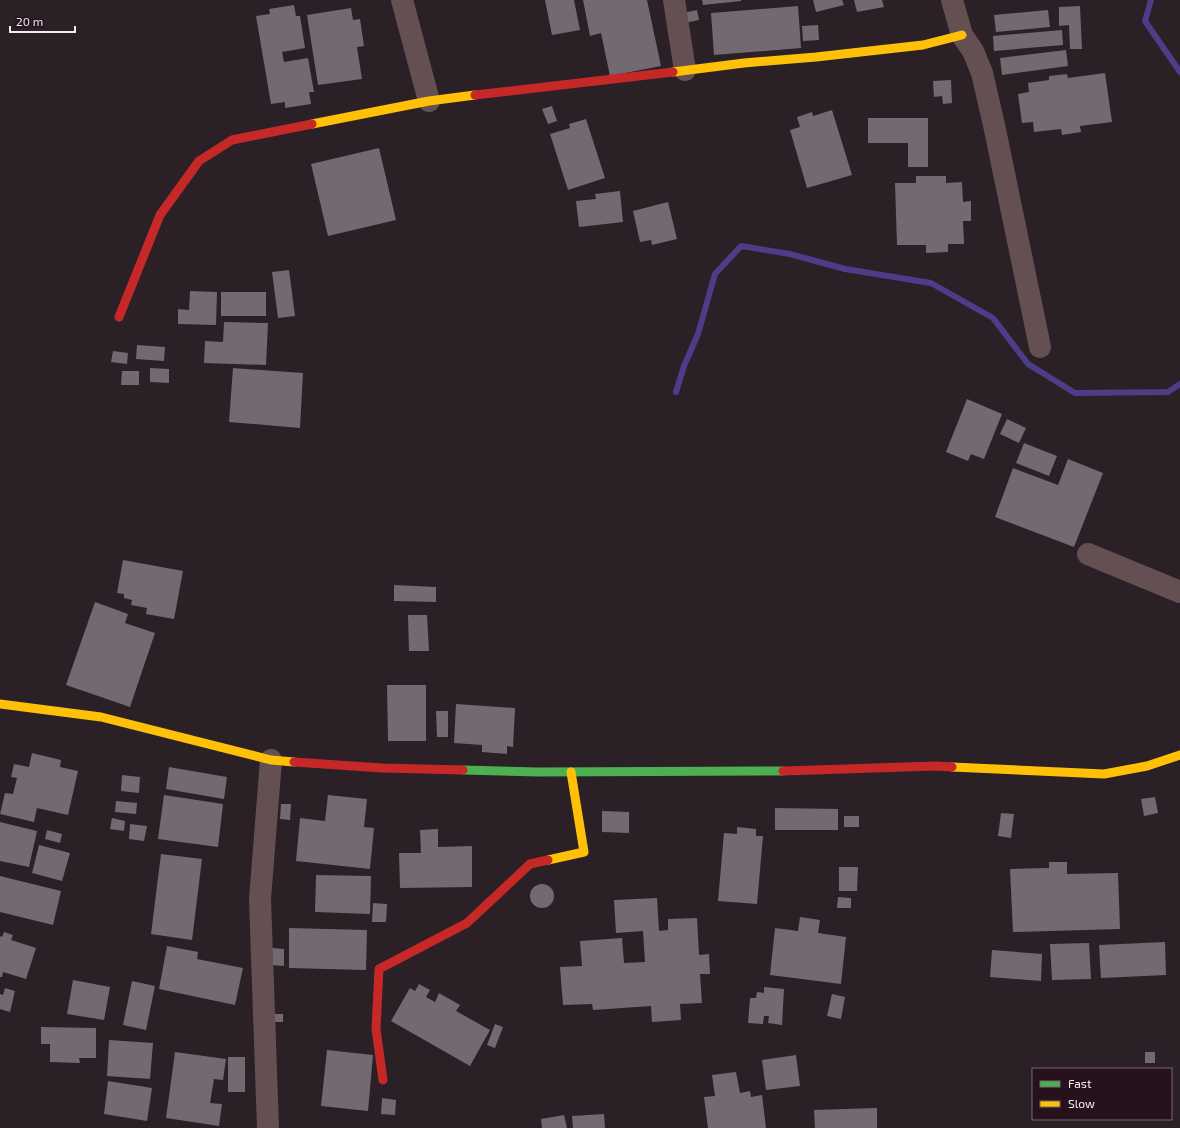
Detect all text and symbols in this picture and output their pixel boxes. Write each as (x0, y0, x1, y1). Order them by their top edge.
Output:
scale bar (10, 8, 75, 34)
text: 20 m (16, 14, 43, 28)
legend (1032, 1068, 1172, 1120)
text: Fast (1068, 1076, 1092, 1090)
text: Slow (1068, 1096, 1095, 1110)

